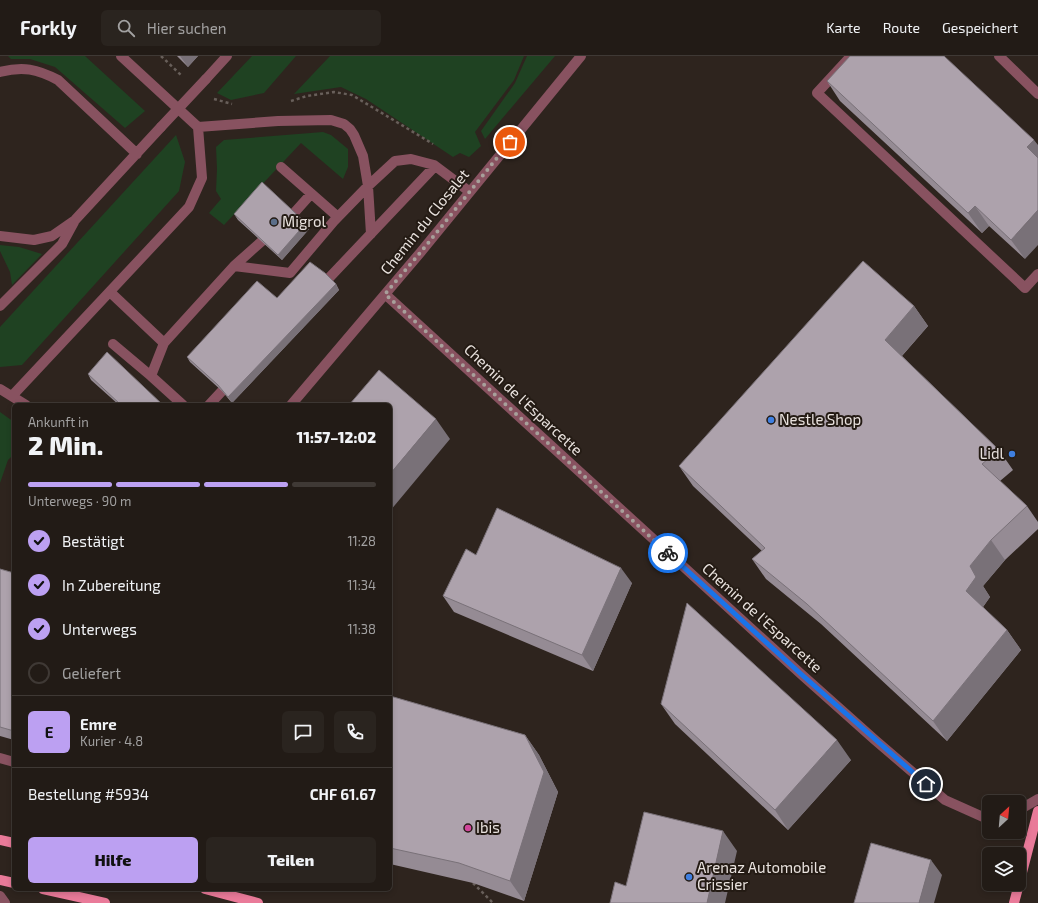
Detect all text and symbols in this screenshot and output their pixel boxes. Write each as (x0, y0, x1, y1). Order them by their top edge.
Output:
search box (101, 10, 381, 46)
text: Forkly (20, 16, 77, 39)
icon: search (115, 17, 137, 39)
text: Hier suchen (147, 19, 227, 37)
text: Karte (826, 19, 861, 36)
text: Route (883, 19, 920, 36)
text: Gespeichert (942, 19, 1018, 36)
pin (493, 125, 527, 159)
icon: bag (499, 131, 521, 153)
street label: Chemin du Closalet (376, 165, 472, 278)
place label: Migrol (282, 212, 327, 230)
marker: Migrol (269, 217, 279, 227)
street label: Chemin de l'Esparcette (461, 340, 587, 459)
place label: Nestle Shop (779, 410, 861, 428)
text: Ankunft in (28, 414, 89, 430)
marker: Nestle Shop (766, 415, 776, 425)
text: 11:57–12:02 (296, 428, 376, 446)
text: 2 Min. (28, 429, 103, 460)
place label: Lidl (980, 444, 1005, 462)
marker: Lidl (1007, 449, 1017, 459)
text: Unterwegs · 90 m (28, 493, 131, 509)
icon: check (28, 530, 50, 552)
text: Bestätigt (62, 532, 124, 550)
text: 11:28 (347, 533, 376, 549)
courier (648, 533, 688, 573)
icon: bike (657, 542, 679, 564)
street label: Chemin de l'Esparcette (699, 559, 826, 676)
icon: check (28, 574, 50, 596)
text: In Zubereitung (62, 576, 161, 594)
text: 11:34 (347, 577, 376, 593)
icon: check (28, 618, 50, 640)
text: Unterwegs (62, 620, 137, 638)
text: 11:38 (347, 621, 376, 637)
text: Geliefert (62, 664, 121, 682)
button: chat (282, 711, 324, 753)
button: phone (334, 711, 376, 753)
text: Emre (80, 715, 117, 733)
text: E (45, 723, 53, 741)
text: Kurier · 4.8 (80, 733, 143, 749)
pin (909, 767, 943, 801)
icon: home (915, 773, 937, 795)
text: Bestellung #5934 (28, 785, 149, 803)
text: CHF 61.67 (310, 785, 376, 803)
north arrow (982, 795, 1026, 839)
map controls (982, 795, 1026, 891)
place label: Ibis (476, 818, 500, 836)
marker: Ibis (463, 823, 473, 833)
button: Hilfe (28, 837, 198, 883)
button: Teilen (206, 837, 376, 883)
button: layers (982, 847, 1026, 891)
place label: Arenaz Automobile Crissier (697, 858, 826, 893)
marker: Arenaz Automobile Crissier (684, 872, 694, 882)

